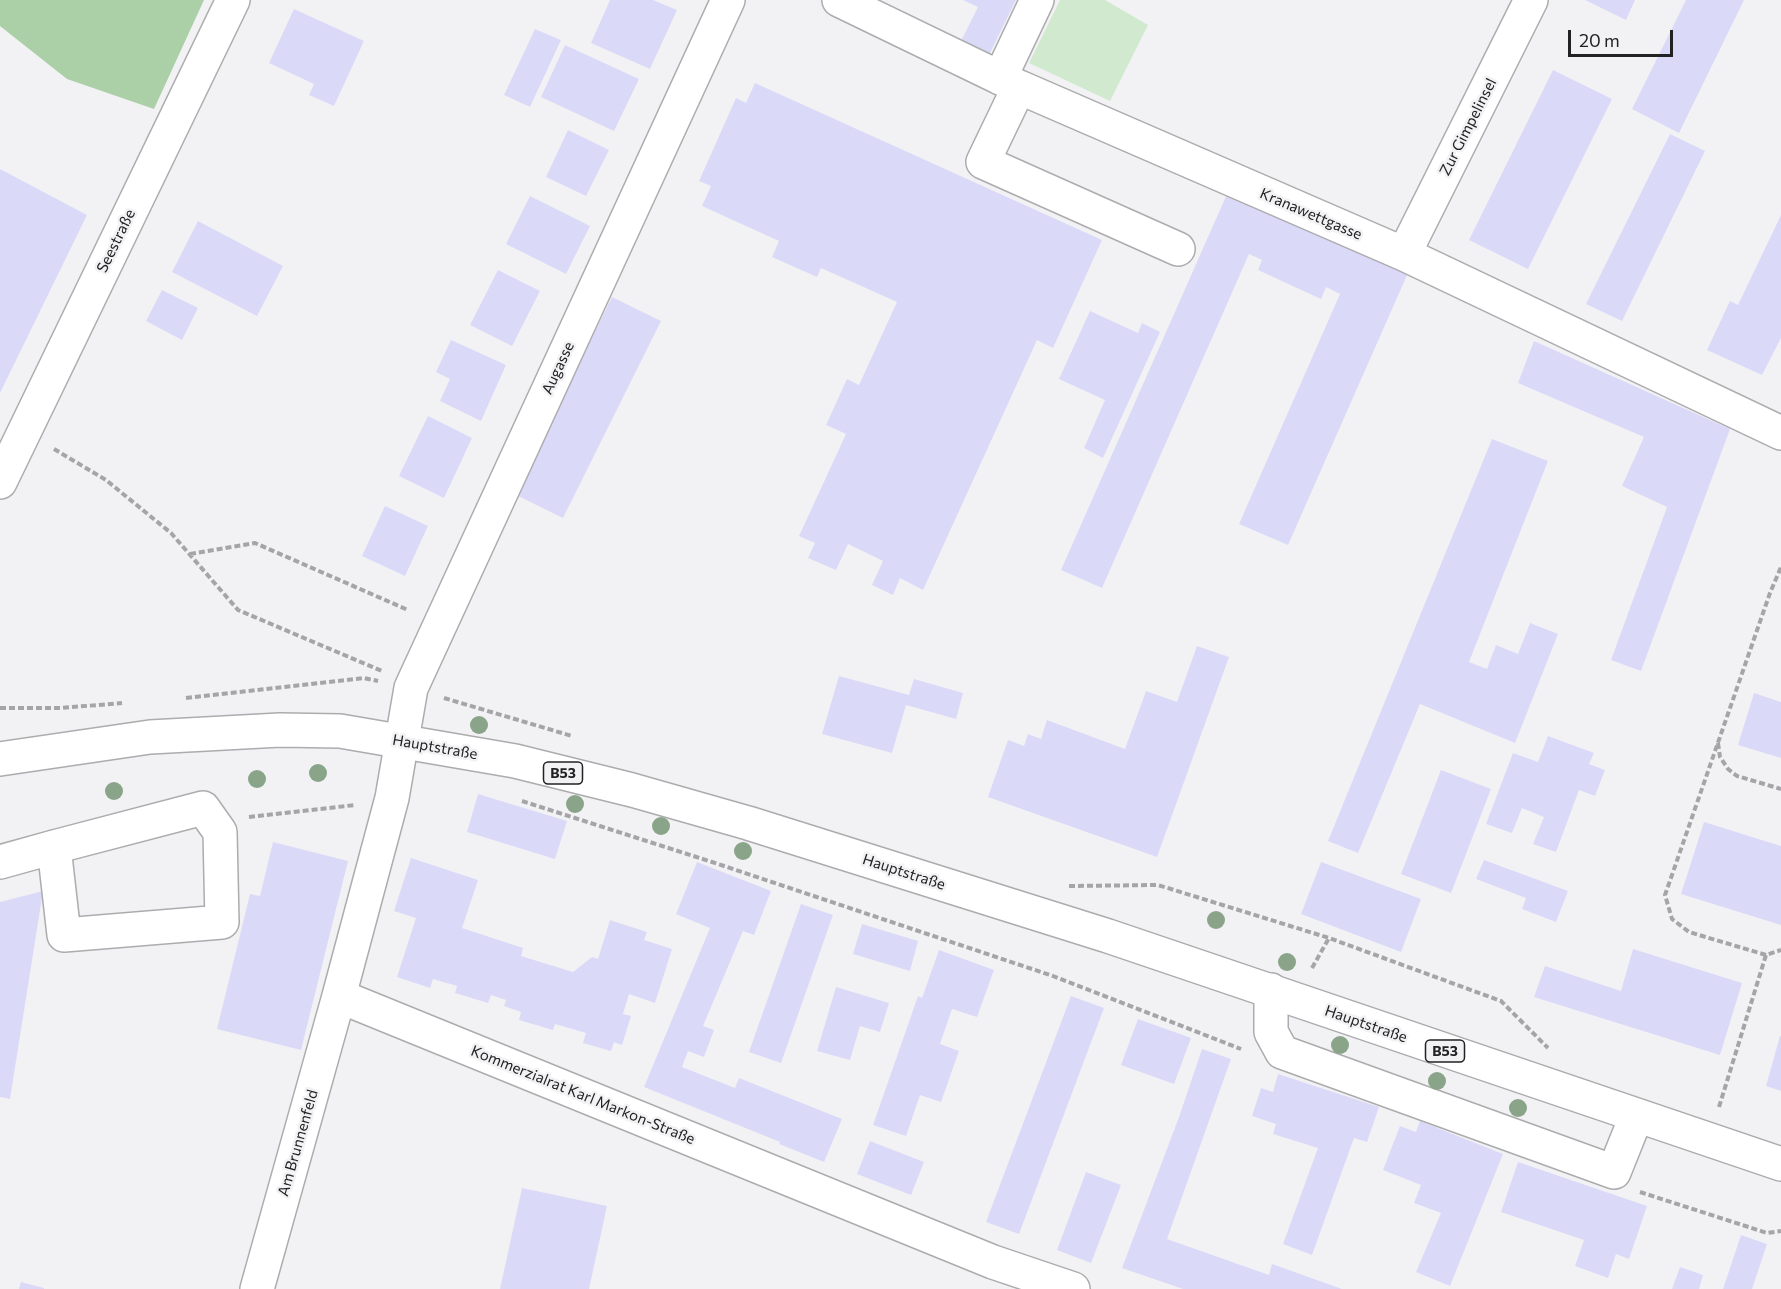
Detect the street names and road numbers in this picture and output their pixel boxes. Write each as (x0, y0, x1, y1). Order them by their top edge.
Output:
street label: Zur Gimpelinsel (1436, 75, 1500, 179)
street label: Kranawettgasse (1257, 184, 1365, 244)
street label: Seestraße (93, 206, 139, 276)
street label: Augasse (538, 339, 578, 397)
street label: Hauptstraße (391, 731, 479, 763)
road number: B53 (544, 762, 582, 784)
street label: Hauptstraße (860, 850, 948, 894)
street label: Hauptstraße (1322, 1001, 1410, 1047)
road number: B53 (1426, 1040, 1464, 1062)
street label: Kommerzialrat Karl Markon-Straße (468, 1042, 698, 1148)
street label: Am Brunnenfeld (274, 1088, 322, 1198)

